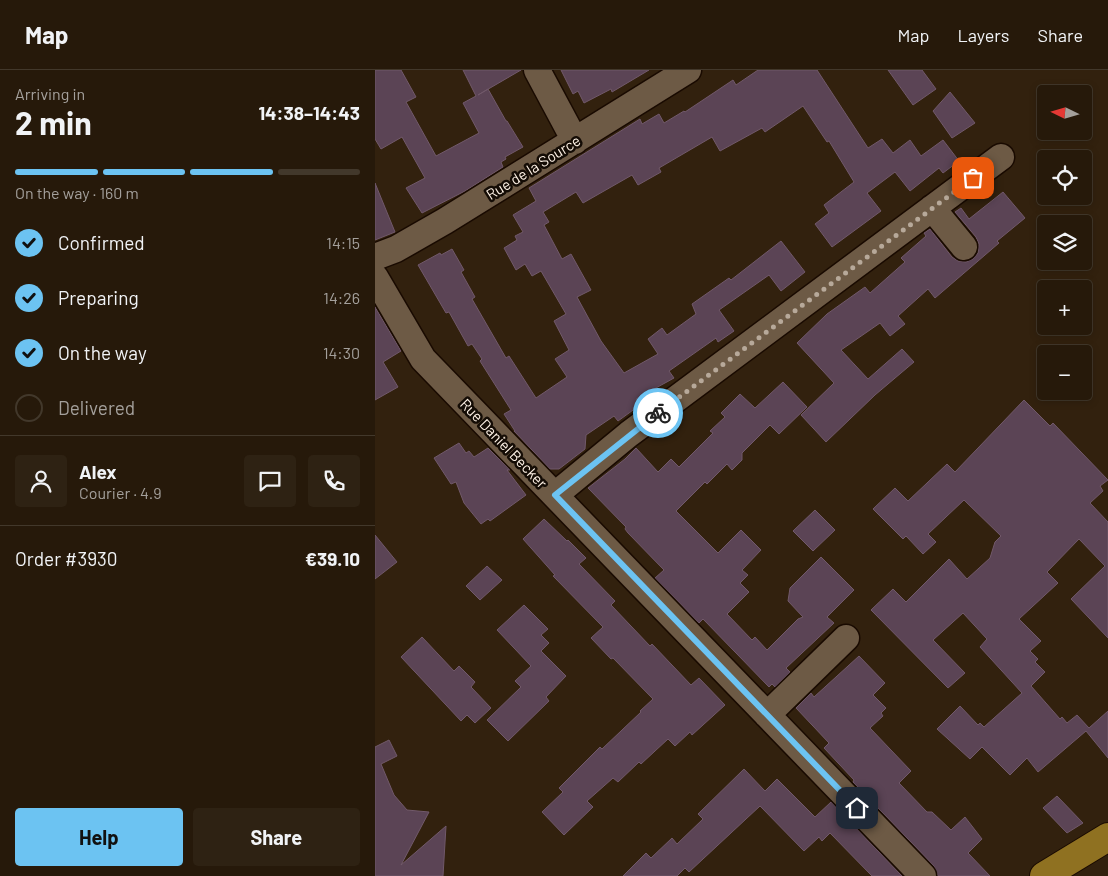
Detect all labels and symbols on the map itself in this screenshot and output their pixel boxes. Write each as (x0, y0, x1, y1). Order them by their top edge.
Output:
north arrow (1037, 85, 1093, 140)
street label: Rue de la Source (483, 131, 583, 203)
pin (952, 157, 994, 199)
courier (633, 388, 683, 438)
street label: Rue Daniel Becker (457, 395, 552, 492)
pin (836, 787, 878, 829)

